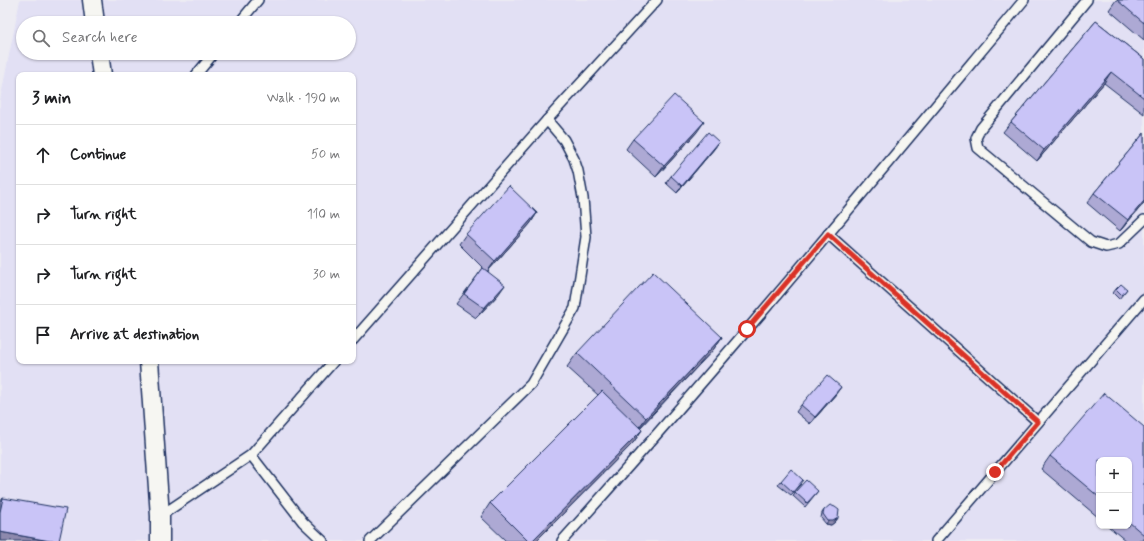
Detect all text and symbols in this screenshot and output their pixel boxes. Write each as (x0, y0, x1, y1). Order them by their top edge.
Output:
search box (16, 16, 356, 60)
icon: search (30, 27, 52, 49)
text: Search here (62, 28, 138, 48)
text: 3 min (32, 87, 71, 109)
text: Walk · 190 m (267, 90, 340, 107)
icon: ahead (32, 144, 54, 166)
text: Continue (70, 145, 126, 165)
text: 50 m (311, 146, 340, 163)
icon: right (32, 204, 54, 226)
text: Turn right (70, 205, 137, 225)
text: 110 m (307, 206, 340, 223)
icon: right (32, 264, 54, 286)
text: Turn right (70, 265, 137, 285)
text: 30 m (313, 266, 340, 283)
route start (738, 320, 756, 338)
icon: arrive (32, 324, 54, 346)
text: Arrive at destination (70, 325, 199, 345)
map controls (1096, 457, 1132, 529)
button: + (1096, 457, 1132, 493)
route end (986, 463, 1004, 481)
button: − (1096, 493, 1132, 529)

